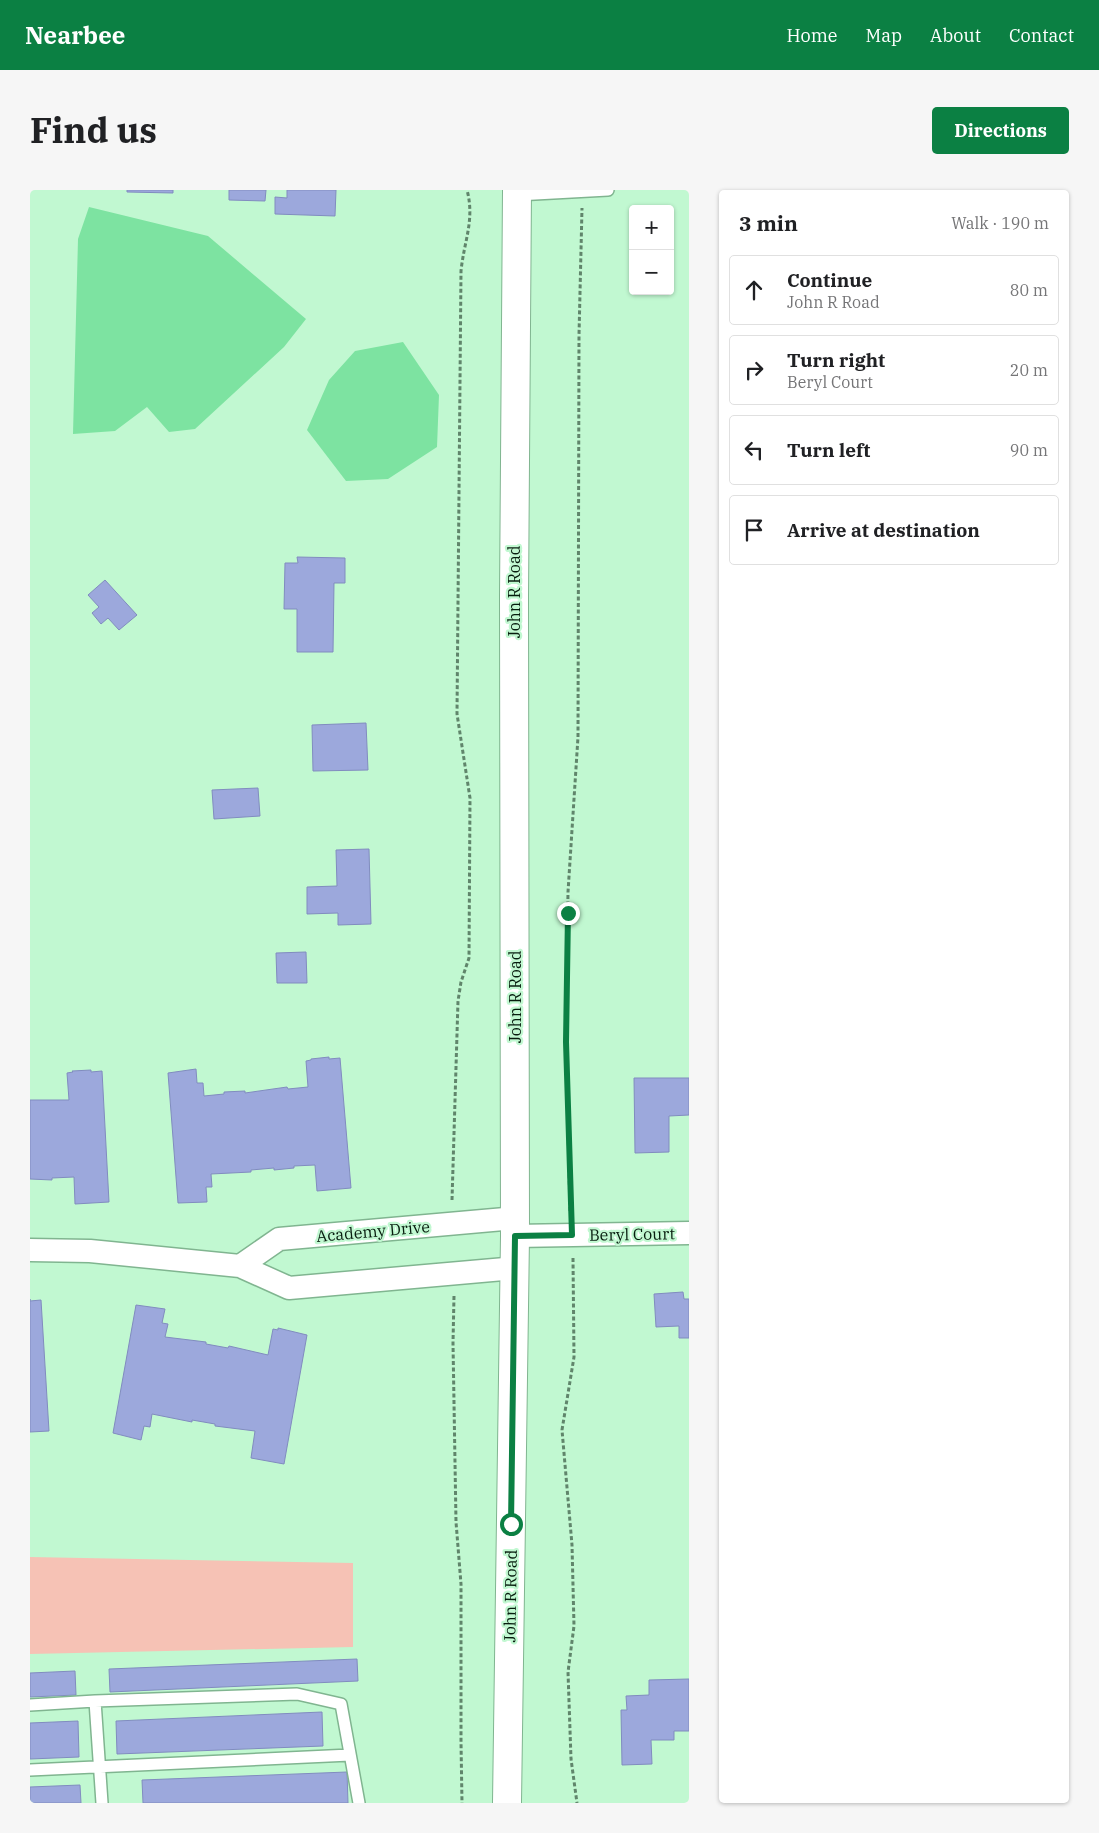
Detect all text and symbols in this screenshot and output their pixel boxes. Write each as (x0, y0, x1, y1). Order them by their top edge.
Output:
text: Nearbee (25, 19, 125, 51)
text: Home (786, 24, 838, 47)
text: Map (866, 24, 902, 47)
text: About (930, 24, 981, 47)
text: Contact (1009, 24, 1074, 47)
text: Find us (30, 107, 157, 153)
button: Directions (932, 107, 1069, 154)
map controls (629, 205, 674, 295)
button: + (629, 205, 674, 250)
text: 3 min (739, 209, 798, 237)
text: Walk · 190 m (951, 213, 1049, 233)
button: − (629, 250, 674, 295)
text: Continue (787, 268, 872, 292)
icon: ahead (740, 276, 768, 304)
text: 80 m (1010, 280, 1048, 300)
text: John R Road (787, 292, 880, 312)
text: Turn right (787, 348, 885, 372)
icon: right (740, 356, 768, 384)
text: 20 m (1010, 360, 1048, 380)
text: Beryl Court (787, 372, 873, 392)
icon: left (740, 436, 768, 464)
text: Turn left (787, 438, 870, 462)
text: 90 m (1010, 440, 1048, 460)
icon: arrive (740, 516, 768, 544)
text: Arrive at destination (787, 518, 980, 542)
street label: John R Road (504, 545, 524, 638)
route end (557, 902, 580, 925)
street label: John R Road (505, 950, 525, 1043)
street label: Academy Drive (315, 1216, 431, 1246)
street label: Beryl Court (589, 1223, 676, 1245)
route start (500, 1513, 523, 1536)
street label: John R Road (499, 1549, 521, 1643)

